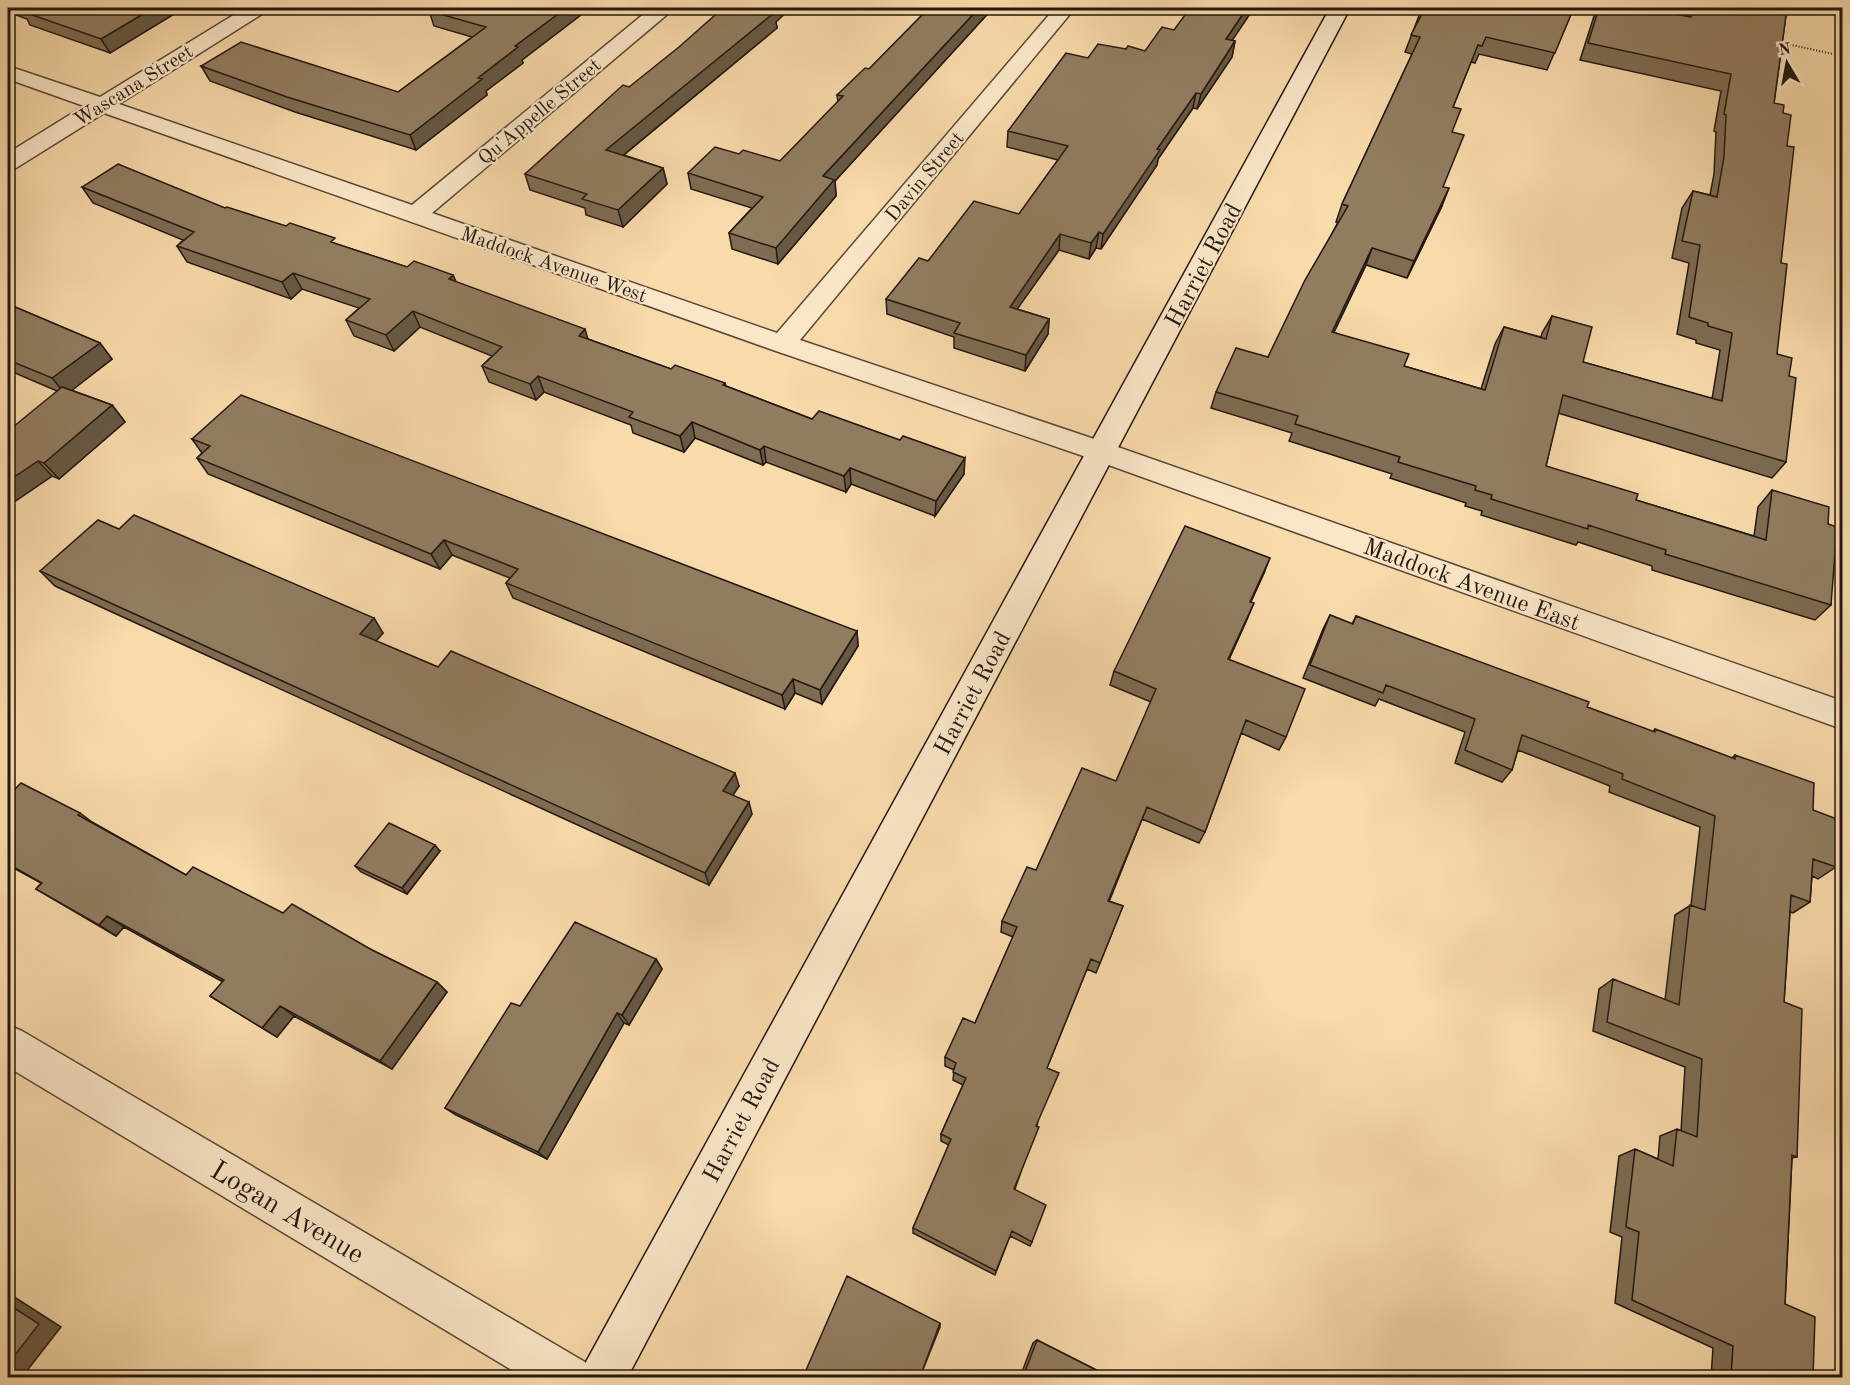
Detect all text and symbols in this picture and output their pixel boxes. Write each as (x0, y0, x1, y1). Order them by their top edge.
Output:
north arrow (1757, 33, 1817, 93)
text: N (1777, 41, 1793, 59)
street label: Wascana Street (71, 42, 197, 131)
street label: Qu'Appelle Street (475, 56, 605, 169)
street label: Davin Street (882, 129, 969, 226)
street label: Harriet Road (1162, 200, 1247, 332)
street label: Maddock Avenue West (458, 225, 649, 307)
street label: Maddock Avenue East (1360, 535, 1583, 636)
street label: Harriet Road (931, 628, 1016, 760)
street label: Harriet Road (700, 1055, 785, 1187)
street label: Logan Avenue (205, 1157, 368, 1270)

